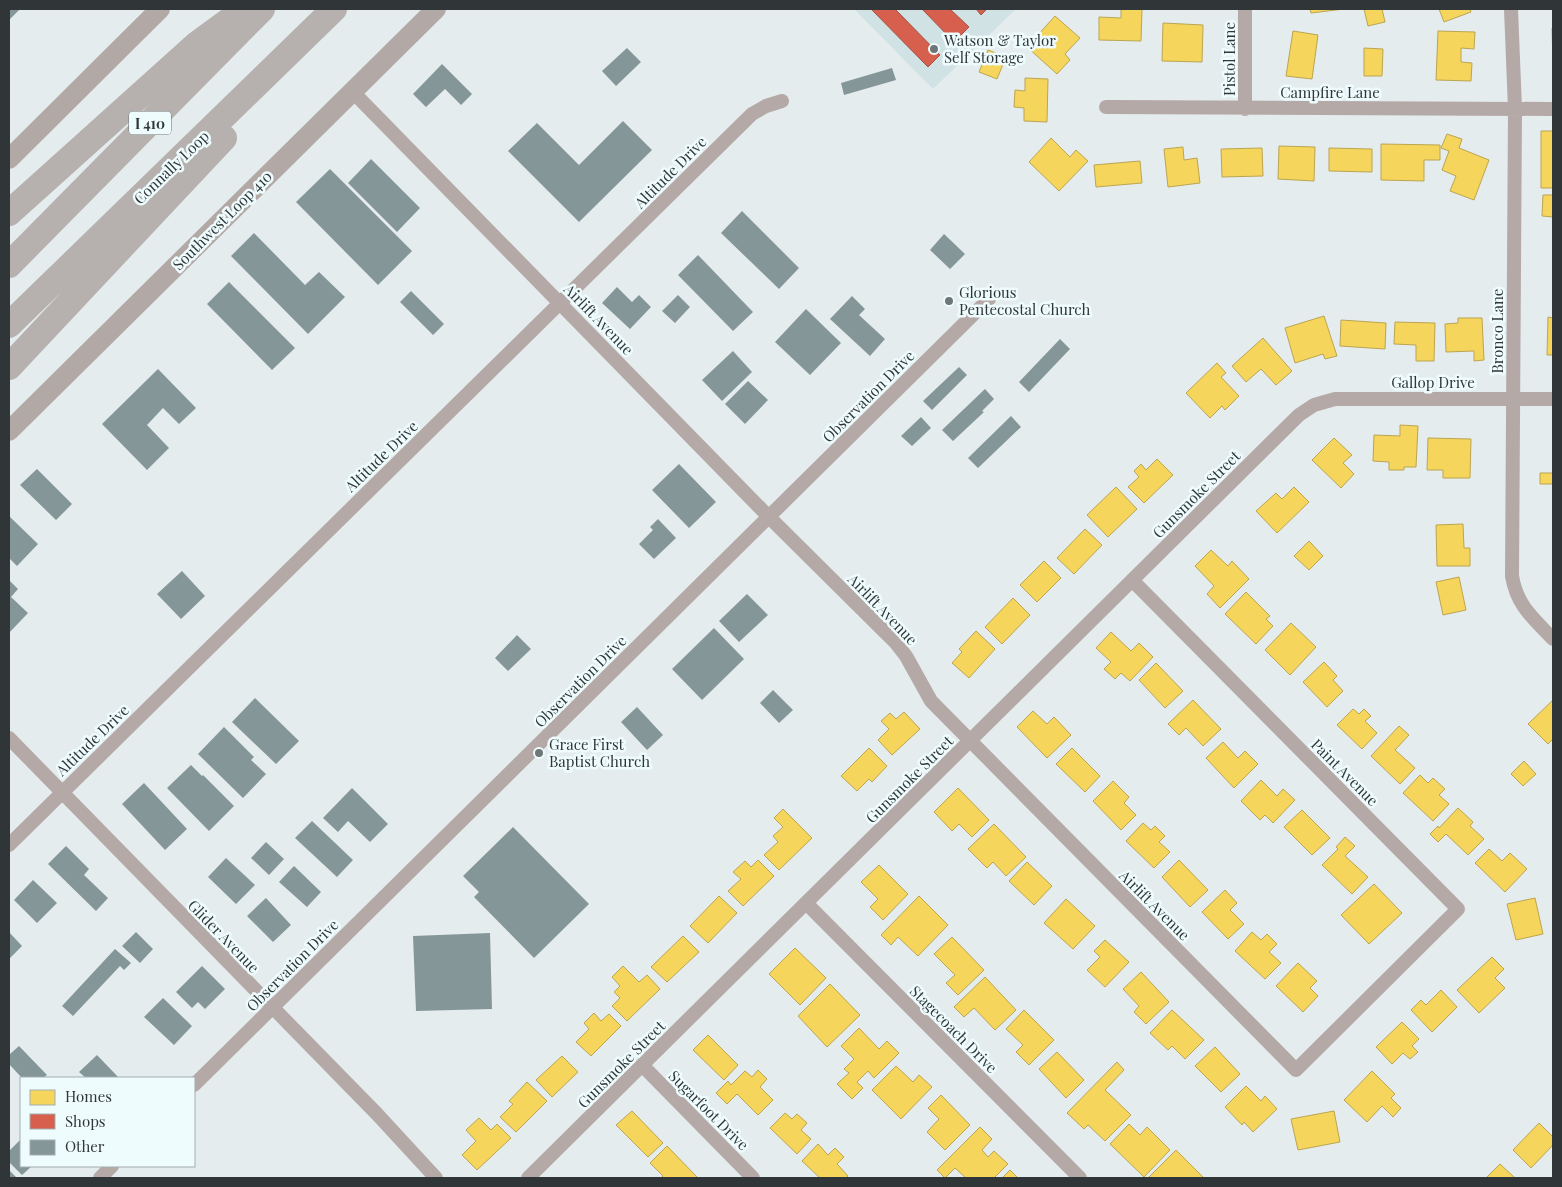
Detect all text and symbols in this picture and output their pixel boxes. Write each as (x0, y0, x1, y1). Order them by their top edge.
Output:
street label: Pistol Lane (1219, 22, 1239, 96)
place label: Watson & Taylor Self Storage (943, 30, 1056, 67)
marker: Watson & Taylor Self Storage (928, 43, 940, 55)
street label: Campfire Lane (1280, 82, 1380, 102)
road number: I 410 (129, 112, 171, 134)
street label: Connally Loop (129, 126, 213, 208)
street label: Altitude Drive (629, 132, 710, 213)
street label: Southwest Loop 410 (168, 166, 276, 274)
street label: Airlift Avenue (559, 278, 638, 359)
place label: Glorious Pentecostal Church (959, 282, 1091, 319)
street label: Bronco Lane (1487, 289, 1507, 373)
marker: Glorious Pentecostal Church (943, 295, 955, 307)
street label: Observation Drive (818, 346, 918, 446)
street label: Gallop Drive (1391, 372, 1475, 392)
street label: Altitude Drive (339, 416, 422, 497)
street label: Gunsmoke Street (1148, 446, 1244, 542)
street label: Airlift Avenue (843, 568, 922, 649)
street label: Observation Drive (530, 631, 630, 731)
street label: Altitude Drive (50, 700, 133, 781)
street label: Gunsmoke Street (861, 731, 957, 827)
place label: Grace First Baptist Church (549, 734, 650, 771)
street label: Paint Avenue (1307, 734, 1383, 810)
marker: Grace First Baptist Church (533, 747, 545, 759)
street label: Airlift Avenue (1115, 865, 1194, 944)
street label: Glider Avenue (184, 895, 264, 977)
street label: Observation Drive (242, 915, 342, 1015)
street label: Stagecoach Drive (906, 981, 1002, 1077)
street label: Gunsmoke Street (573, 1016, 669, 1112)
street label: Sugarfoot Drive (665, 1066, 753, 1154)
legend (20, 1077, 195, 1167)
text: Homes (65, 1086, 112, 1106)
text: Shops (65, 1111, 106, 1131)
text: Other (65, 1136, 105, 1156)

